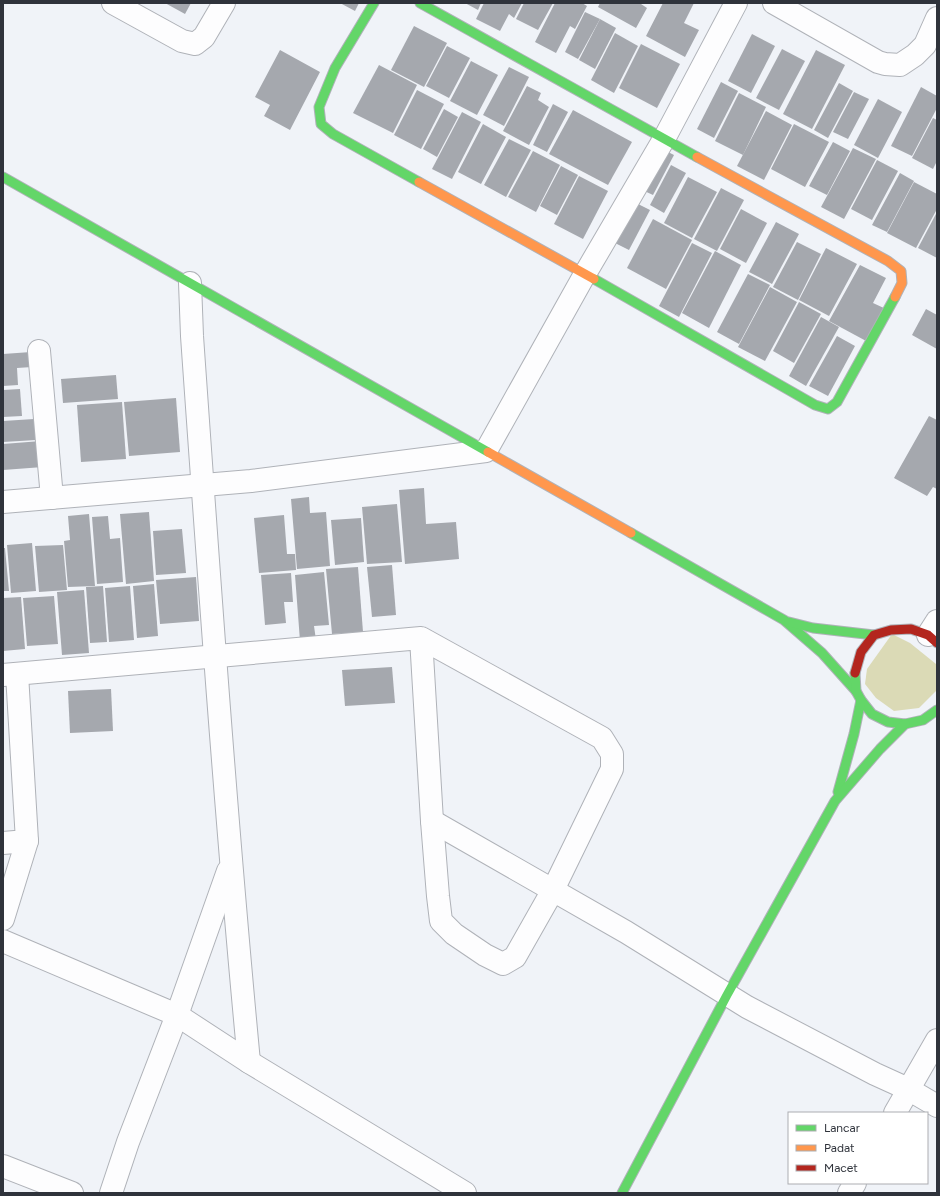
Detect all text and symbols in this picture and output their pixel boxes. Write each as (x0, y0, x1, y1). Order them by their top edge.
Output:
legend (788, 1112, 928, 1184)
text: Lancar (824, 1121, 860, 1135)
text: Padat (824, 1141, 855, 1155)
text: Macet (824, 1161, 858, 1175)

